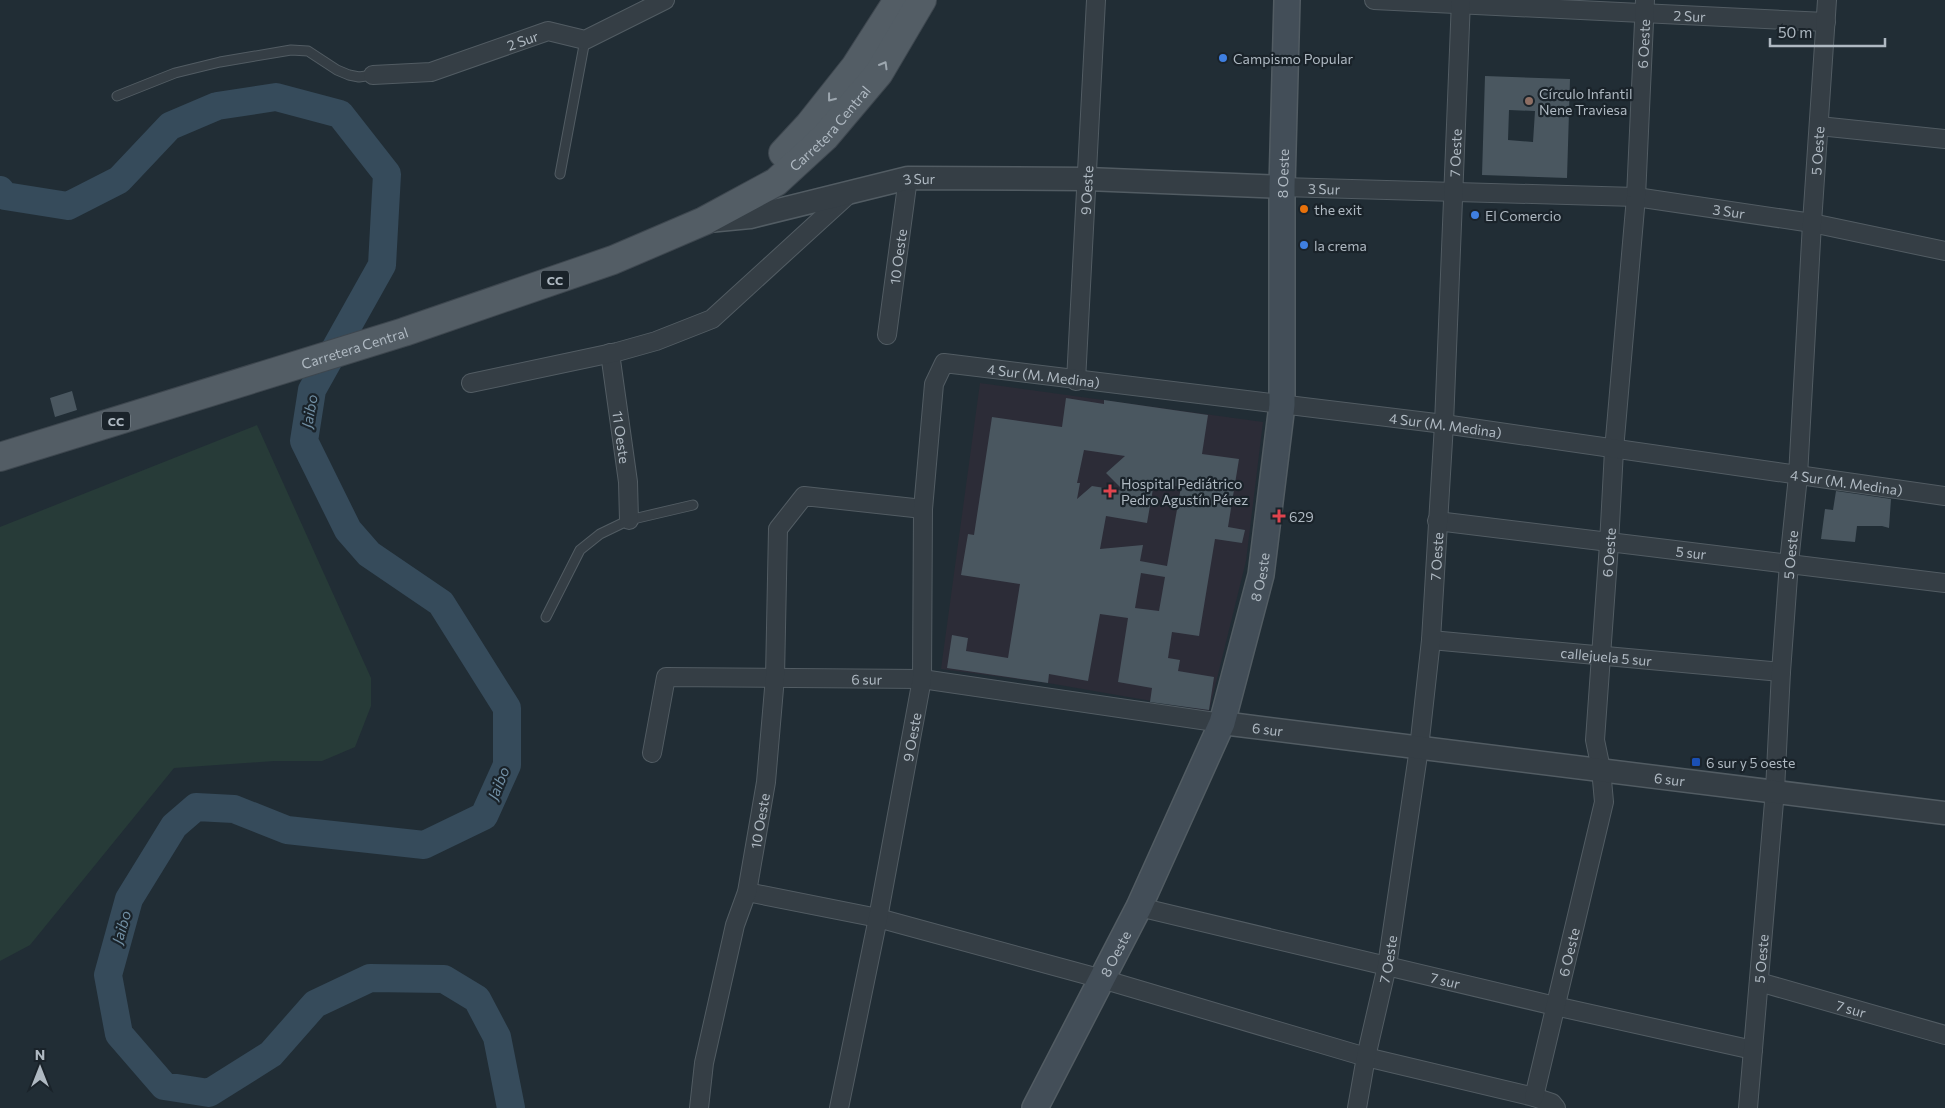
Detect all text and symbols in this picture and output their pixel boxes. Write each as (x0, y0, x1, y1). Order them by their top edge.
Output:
street label: 2 Sur (1673, 6, 1706, 25)
scale bar (1770, 15, 1885, 47)
street label: 6 Oeste (1633, 19, 1653, 69)
text: 50 m (1778, 23, 1812, 41)
street label: 2 Sur (505, 26, 541, 53)
place label: Campismo Popular (1233, 50, 1354, 67)
marker: Campismo Popular (1217, 52, 1229, 64)
one-way arrow (877, 62, 887, 71)
street label: Carretera Central (786, 82, 873, 174)
place label: Círculo Infantil Nene Traviesa (1539, 85, 1632, 118)
one-way arrow (828, 92, 836, 101)
marker: Círculo Infantil Nene Traviesa (1523, 95, 1535, 107)
street label: 5 Oeste (1807, 126, 1827, 176)
street label: 7 Oeste (1445, 128, 1464, 177)
street label: 8 Oeste (1274, 149, 1292, 198)
street label: 9 Oeste (1076, 165, 1096, 215)
street label: 3 Sur (901, 169, 936, 187)
street label: 3 Sur (1308, 179, 1341, 197)
street label: 3 Sur (1712, 200, 1746, 222)
place label: the exit (1314, 201, 1362, 218)
marker: the exit (1298, 203, 1310, 215)
place label: El Comercio (1485, 207, 1561, 224)
marker: El Comercio (1469, 209, 1481, 221)
street label: 10 Oeste (885, 228, 910, 286)
place label: la crema (1314, 237, 1367, 254)
marker: la crema (1298, 239, 1310, 251)
road number: CC (541, 270, 569, 290)
street label: Carretera Central (299, 323, 410, 372)
street label: 4 Sur (M. Medina) (986, 360, 1101, 390)
water label: Jaibo (297, 393, 321, 431)
street label: 4 Sur (M. Medina) (1388, 409, 1503, 441)
street label: 11 Oeste (610, 410, 634, 465)
road number: CC (102, 412, 130, 431)
street label: 4 Sur (M. Medina) (1789, 465, 1904, 498)
place label: Hospital Pediátrico Pedro Agustín Pérez (1121, 475, 1248, 508)
marker: Hospital Pediátrico Pedro Agustín Pérez (1103, 484, 1117, 498)
place label: 629 (1289, 508, 1314, 525)
marker: 629 (1273, 510, 1285, 522)
street label: 6 Oeste (1598, 527, 1618, 578)
street label: 5 Oeste (1779, 529, 1801, 580)
street label: 7 Oeste (1426, 532, 1446, 581)
street label: 5 sur (1675, 542, 1708, 562)
street label: 8 Oeste (1246, 552, 1272, 603)
street label: callejuela 5 sur (1560, 643, 1653, 669)
street label: 6 sur (851, 670, 883, 687)
street label: 9 Oeste (898, 711, 924, 763)
street label: 6 sur (1251, 718, 1284, 739)
place label: 6 sur y 5 oeste (1706, 754, 1795, 771)
marker: 6 sur y 5 oeste (1690, 756, 1702, 768)
water label: Jaibo (483, 764, 513, 804)
street label: 6 sur (1653, 768, 1686, 789)
street label: 10 Oeste (746, 792, 772, 850)
water label: Jaibo (107, 908, 134, 948)
street label: 6 Oeste (1554, 926, 1582, 978)
street label: 8 Oeste (1096, 928, 1134, 979)
street label: 5 Oeste (1750, 933, 1771, 984)
street label: 7 Oeste (1375, 934, 1400, 985)
street label: 7 sur (1429, 968, 1462, 992)
street label: 7 sur (1835, 996, 1868, 1021)
north arrow (15, 1043, 65, 1093)
text: N (35, 1046, 45, 1063)

